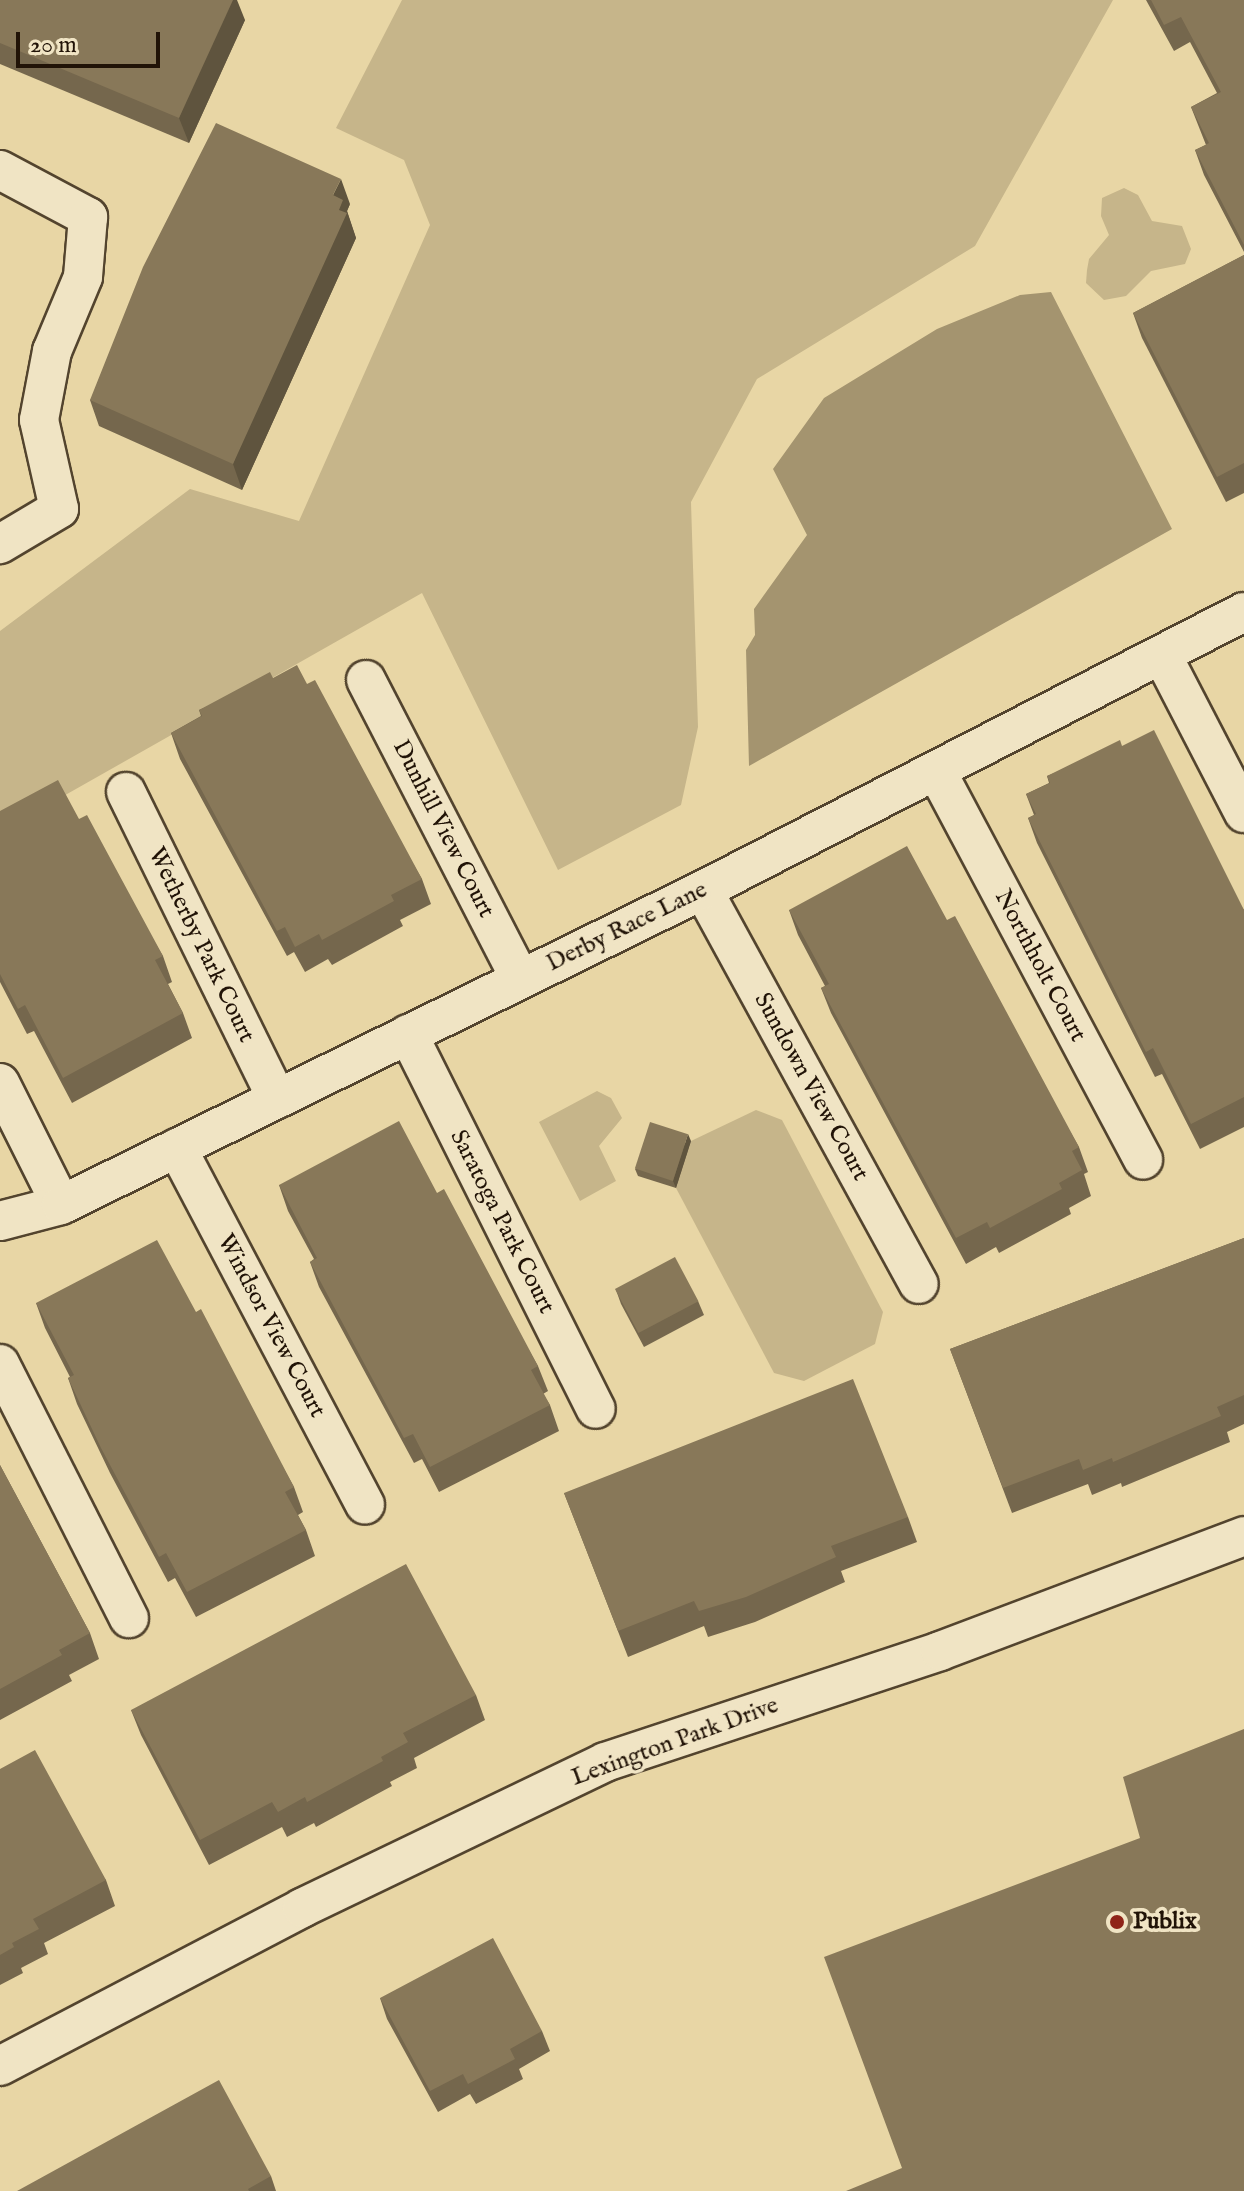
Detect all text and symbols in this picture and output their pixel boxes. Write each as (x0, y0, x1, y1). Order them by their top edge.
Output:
scale bar (20, 16, 164, 66)
text: 20 m (30, 30, 77, 61)
street label: Dunhill View Court (386, 735, 500, 923)
street label: Wetherby Park Court (141, 843, 261, 1047)
street label: Derby Race Lane (542, 876, 712, 978)
street label: Northholt Court (988, 885, 1092, 1047)
street label: Sundown View Court (747, 988, 875, 1186)
street label: Saratoga Park Court (443, 1125, 561, 1319)
street label: Windsor View Court (210, 1229, 332, 1423)
street label: Lexington Park Drive (568, 1691, 782, 1793)
place label: Publix (1133, 1908, 1197, 1936)
marker: Publix (1108, 1913, 1126, 1931)

